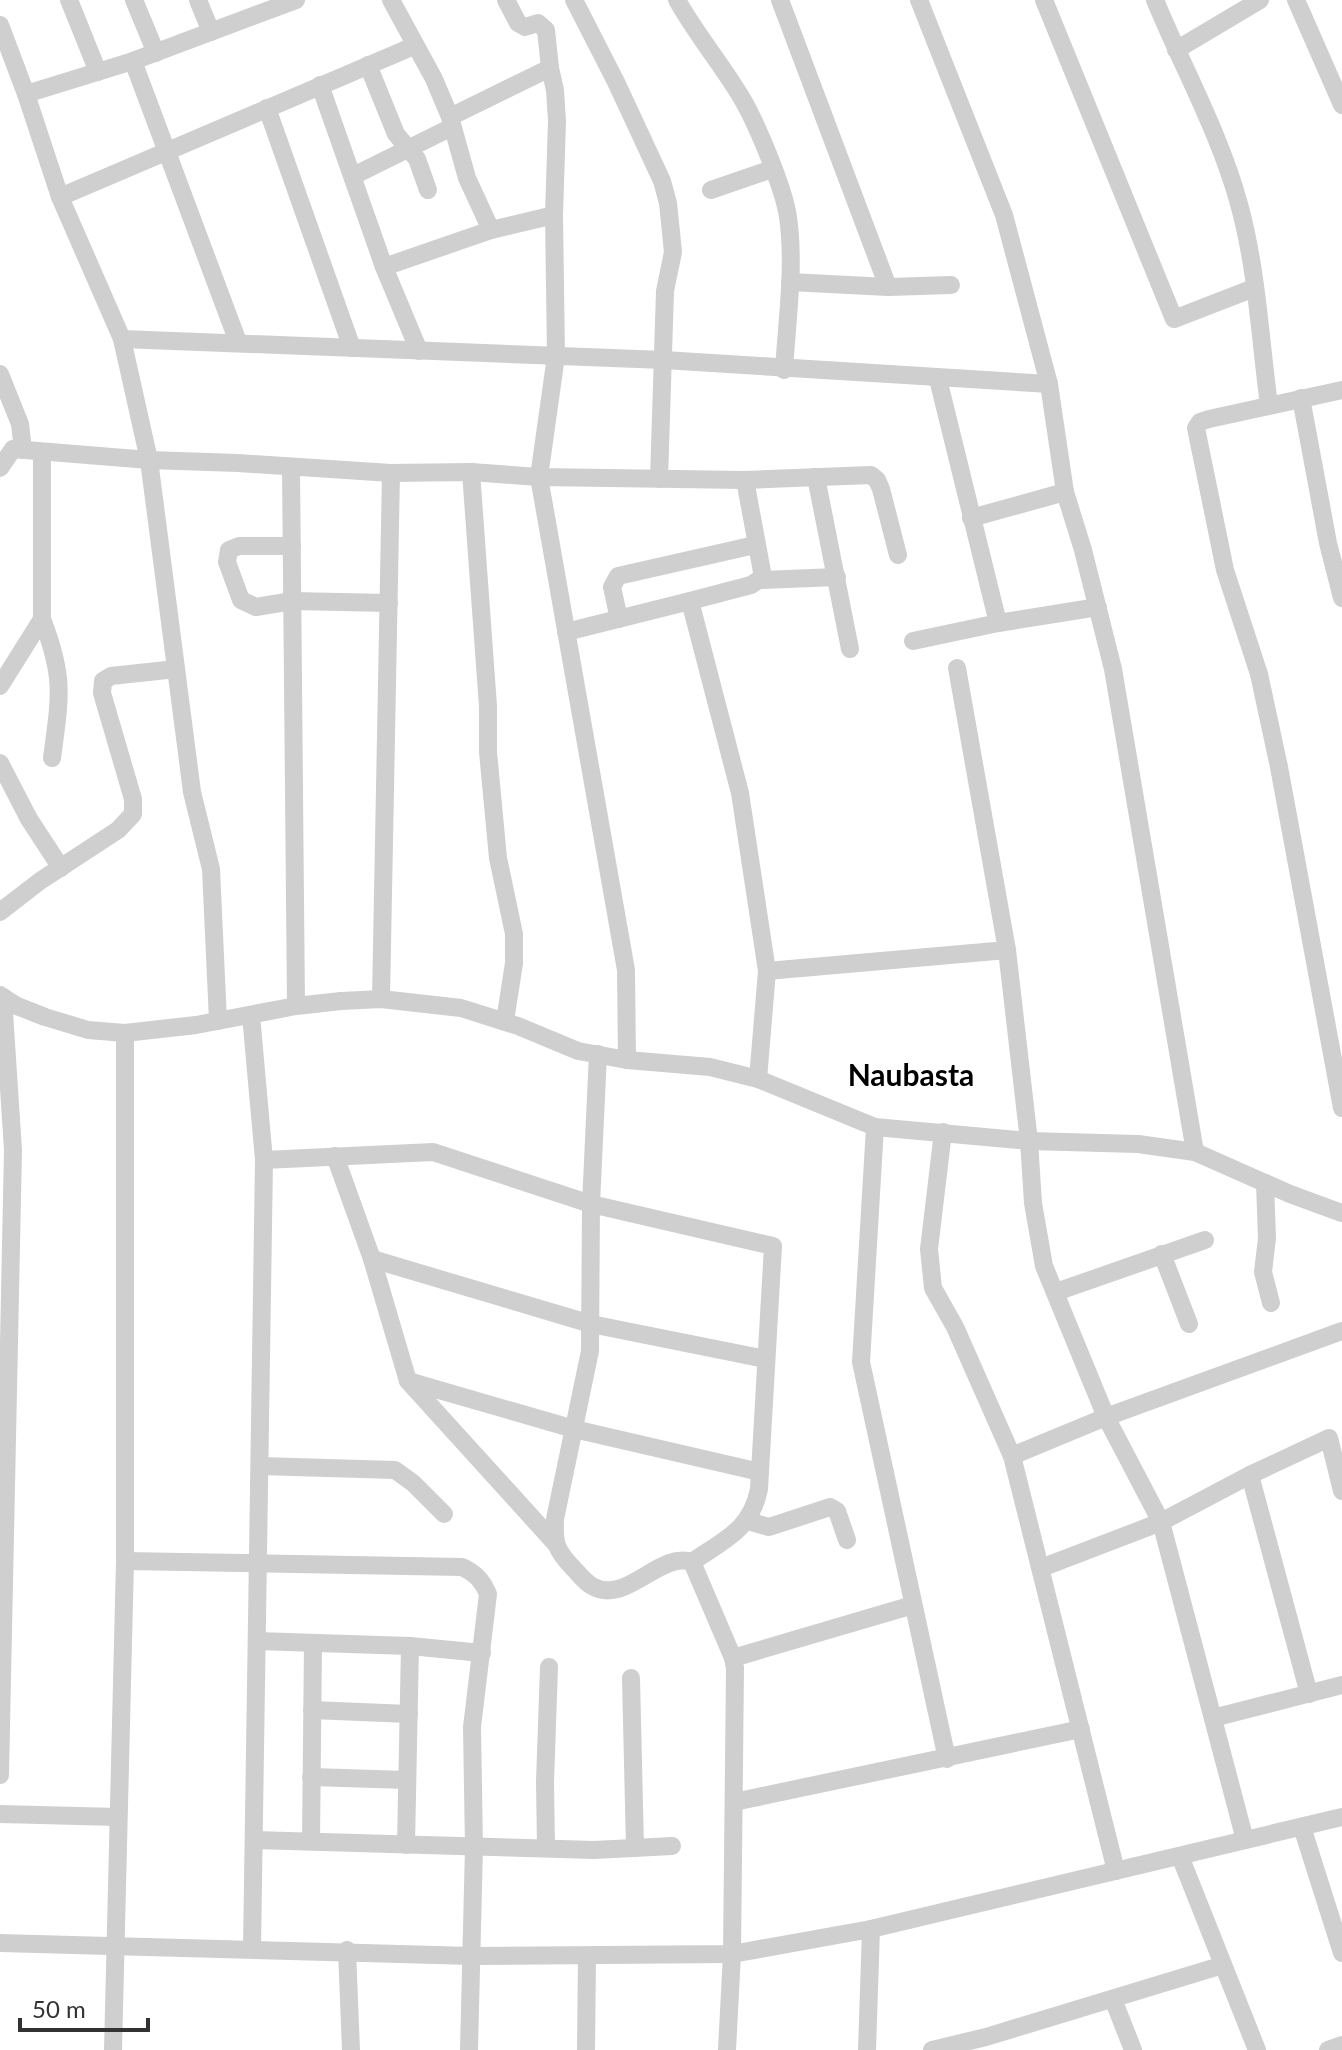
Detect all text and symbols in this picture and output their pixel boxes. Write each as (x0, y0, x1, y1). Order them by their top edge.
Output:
district label: Naubasta (848, 1056, 974, 1092)
scale bar (20, 1982, 148, 2032)
text: 50 m (32, 1994, 86, 2023)

